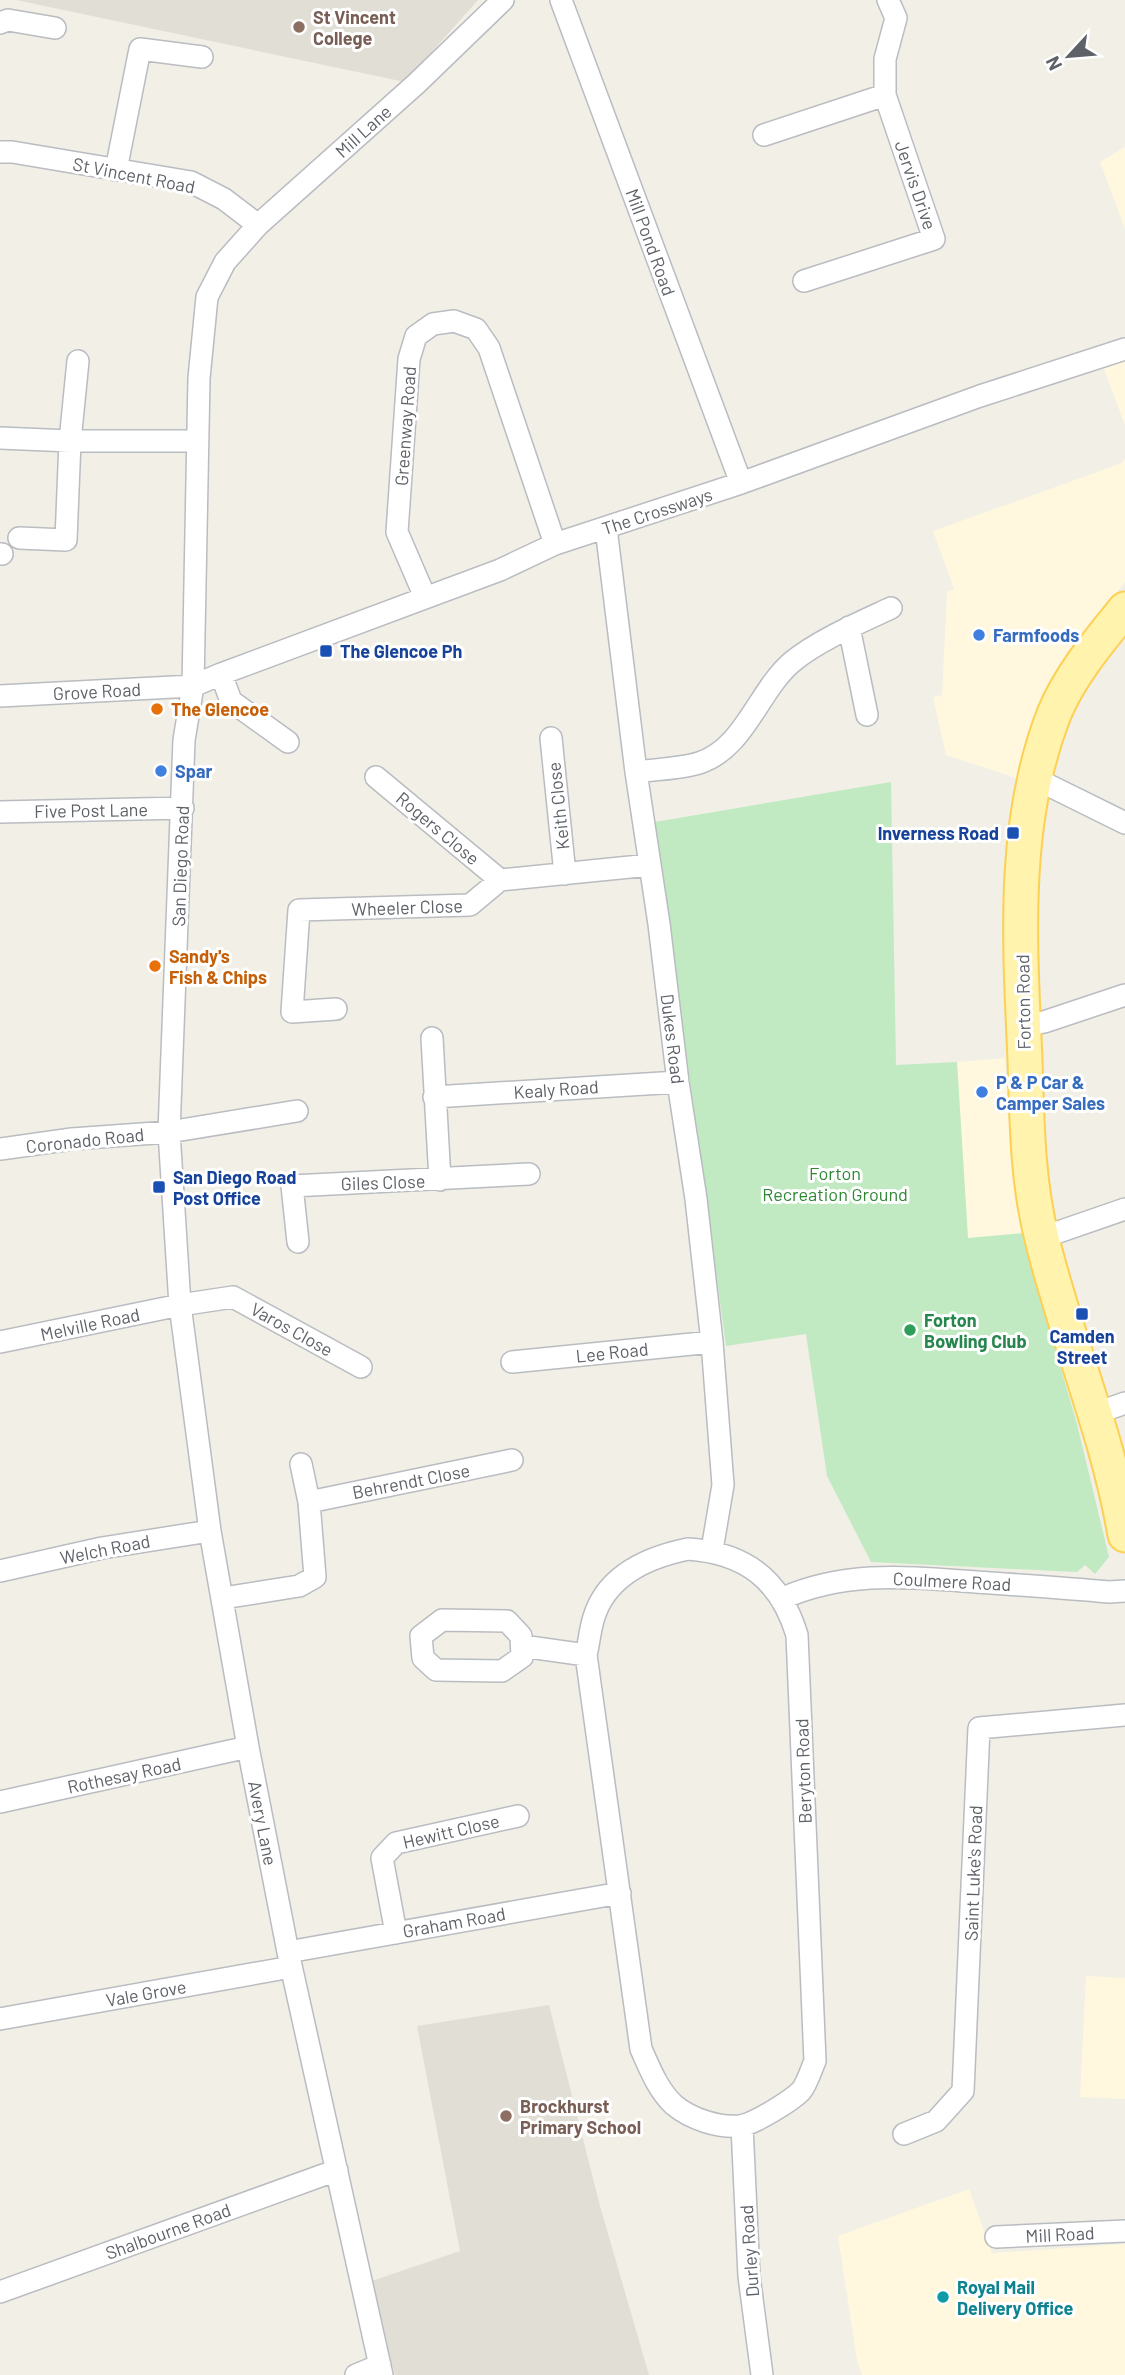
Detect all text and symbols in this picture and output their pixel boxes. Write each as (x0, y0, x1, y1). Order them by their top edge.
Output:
place label: St Vincent College (313, 6, 396, 49)
marker: St Vincent College (291, 19, 307, 35)
north arrow (1034, 21, 1104, 91)
text: N (1040, 53, 1066, 74)
street label: Mill Lane (330, 100, 396, 162)
street label: Jervis Drive (891, 138, 941, 232)
street label: St Vincent Road (71, 152, 197, 198)
street label: Mill Pond Road (621, 185, 681, 299)
street label: Greenway Road (390, 365, 420, 487)
street label: The Crossways (599, 483, 715, 539)
place label: Farmfoods (993, 624, 1079, 646)
marker: Farmfoods (971, 627, 987, 643)
place label: The Glencoe Ph (340, 640, 462, 662)
marker: The Glencoe Ph (318, 643, 334, 659)
street label: Grove Road (52, 678, 142, 704)
place label: The Glencoe (171, 698, 269, 720)
marker: The Glencoe (149, 701, 165, 717)
place label: Spar (175, 760, 212, 782)
street label: Keith Close (542, 761, 574, 851)
marker: Spar (153, 763, 169, 779)
street label: Rogers Close (392, 787, 484, 869)
street label: Five Post Lane (34, 798, 148, 822)
street label: San Diego Road (167, 805, 193, 927)
place label: Inverness Road (878, 822, 999, 844)
marker: Inverness Road (1005, 825, 1021, 841)
street label: Wheeler Close (351, 894, 463, 920)
place label: Sandy's Fish & Chips (169, 945, 267, 988)
street label: Forton Road (1011, 954, 1035, 1050)
marker: Sandy's Fish & Chips (147, 958, 163, 974)
street label: Dukes Road (657, 993, 689, 1085)
place label: P & P Car & Camper Sales (996, 1071, 1105, 1114)
street label: Kealy Road (513, 1075, 599, 1103)
marker: P & P Car & Camper Sales (974, 1084, 990, 1100)
street label: Coronado Road (25, 1123, 145, 1157)
park label: Forton Recreation Ground (762, 1162, 908, 1205)
place label: San Diego Road Post Office (173, 1166, 296, 1209)
street label: Giles Close (340, 1170, 426, 1194)
marker: San Diego Road Post Office (151, 1179, 167, 1195)
street label: Varos Close (247, 1297, 337, 1361)
street label: Melville Road (38, 1303, 142, 1345)
marker: Camden Street (1074, 1306, 1090, 1322)
place label: Forton Bowling Club (924, 1309, 1027, 1352)
marker: Forton Bowling Club (902, 1322, 918, 1338)
place label: Camden Street (1049, 1325, 1115, 1368)
street label: Lee Road (575, 1337, 649, 1367)
street label: Behrendt Close (350, 1459, 472, 1503)
street label: Welch Road (58, 1530, 152, 1568)
street label: Coulmere Road (892, 1567, 1012, 1595)
street label: Beryton Road (790, 1718, 816, 1824)
street label: Rothesay Road (65, 1752, 183, 1798)
street label: Avery Lane (244, 1779, 282, 1867)
street label: Saint Luke's Road (960, 1805, 986, 1941)
street label: Hewitt Close (401, 1809, 501, 1853)
street label: Graham Road (401, 1902, 507, 1942)
street label: Vale Grove (104, 1975, 188, 2011)
place label: Brockhurst Primary School (520, 2095, 641, 2138)
marker: Brockhurst Primary School (498, 2108, 514, 2124)
street label: Shalbourne Road (102, 2198, 234, 2264)
street label: Durley Road (735, 2204, 763, 2298)
street label: Mill Road (1025, 2221, 1095, 2247)
place label: Royal Mail Delivery Office (957, 2276, 1074, 2319)
marker: Royal Mail Delivery Office (935, 2289, 951, 2305)

